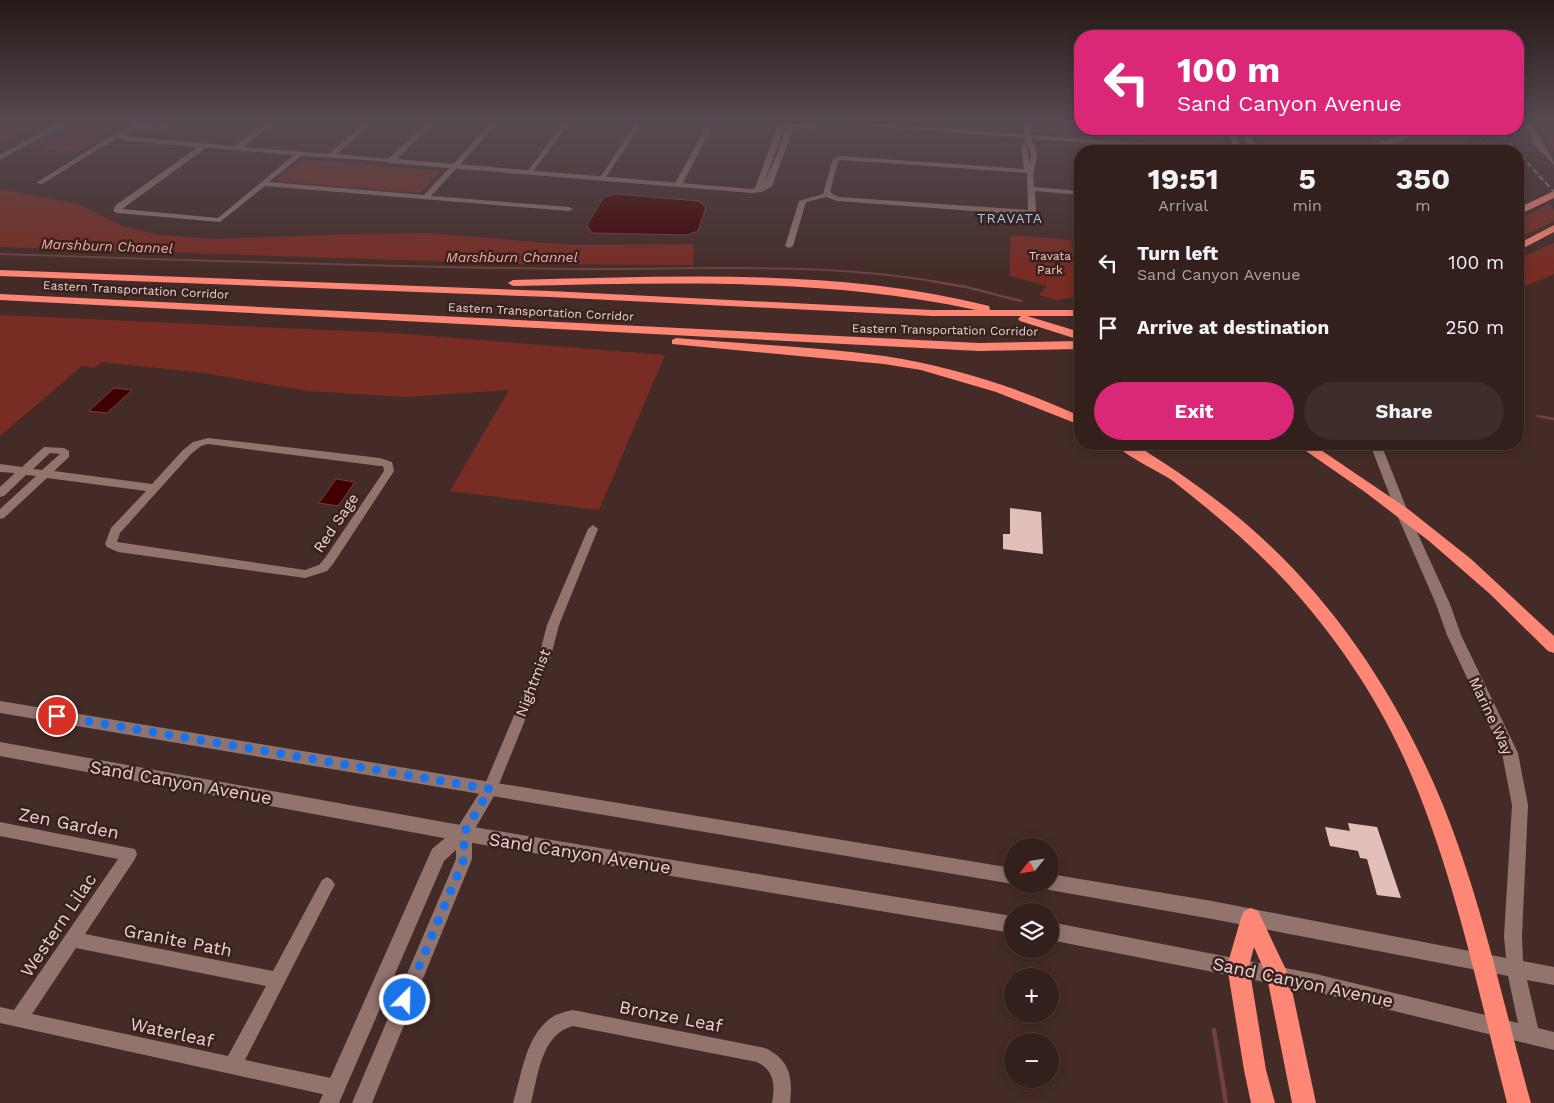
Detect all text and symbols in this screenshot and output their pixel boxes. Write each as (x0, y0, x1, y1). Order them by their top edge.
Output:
text: 100 m (1177, 49, 1280, 91)
icon: left (1094, 50, 1159, 115)
text: Sand Canyon Avenue (1177, 91, 1402, 116)
text: 19:51 (1148, 161, 1219, 196)
text: 5 (1298, 161, 1316, 196)
text: 350 (1396, 161, 1450, 196)
text: Arrival (1158, 196, 1208, 215)
text: min (1292, 196, 1322, 215)
text: m (1415, 196, 1431, 215)
district label: TRAVATA (977, 210, 1043, 226)
water label: Marshburn Channel (41, 236, 173, 256)
text: Turn left (1137, 242, 1218, 265)
water label: Marshburn Channel (446, 249, 578, 265)
park label: Travata Park (1029, 249, 1071, 277)
icon: left (1094, 249, 1122, 277)
text: 100 m (1448, 251, 1504, 274)
text: Sand Canyon Avenue (1137, 265, 1300, 284)
street label: Eastern Transportation Corridor (43, 278, 230, 302)
street label: Eastern Transportation Corridor (448, 300, 635, 324)
icon: arrive (1094, 314, 1122, 342)
text: Arrive at destination (1137, 316, 1329, 339)
text: 250 m (1445, 316, 1504, 339)
street label: Eastern Transportation Corridor (852, 321, 1038, 339)
button: Exit (1094, 382, 1294, 440)
button: Share (1304, 382, 1504, 440)
street label: Red Sage (310, 490, 362, 556)
street label: Nightmist (512, 646, 554, 719)
street label: Marine Way (1465, 674, 1517, 758)
pin (36, 695, 78, 737)
icon: arrive (43, 702, 71, 730)
street label: Sand Canyon Avenue (89, 756, 273, 808)
street label: Zen Garden (17, 803, 121, 843)
street label: Sand Canyon Avenue (488, 828, 672, 878)
north arrow (1004, 838, 1059, 892)
map controls (1004, 838, 1059, 1088)
street label: Western Lilac (16, 869, 100, 981)
button: layers (1004, 903, 1059, 958)
street label: Granite Path (122, 919, 234, 961)
street label: Sand Canyon Avenue (1211, 953, 1395, 1011)
button: + (1004, 968, 1059, 1023)
position arrow (378, 973, 430, 1025)
street label: Bronze Leaf (618, 996, 724, 1036)
street label: Waterleaf (128, 1013, 216, 1051)
button: − (1004, 1033, 1059, 1088)

